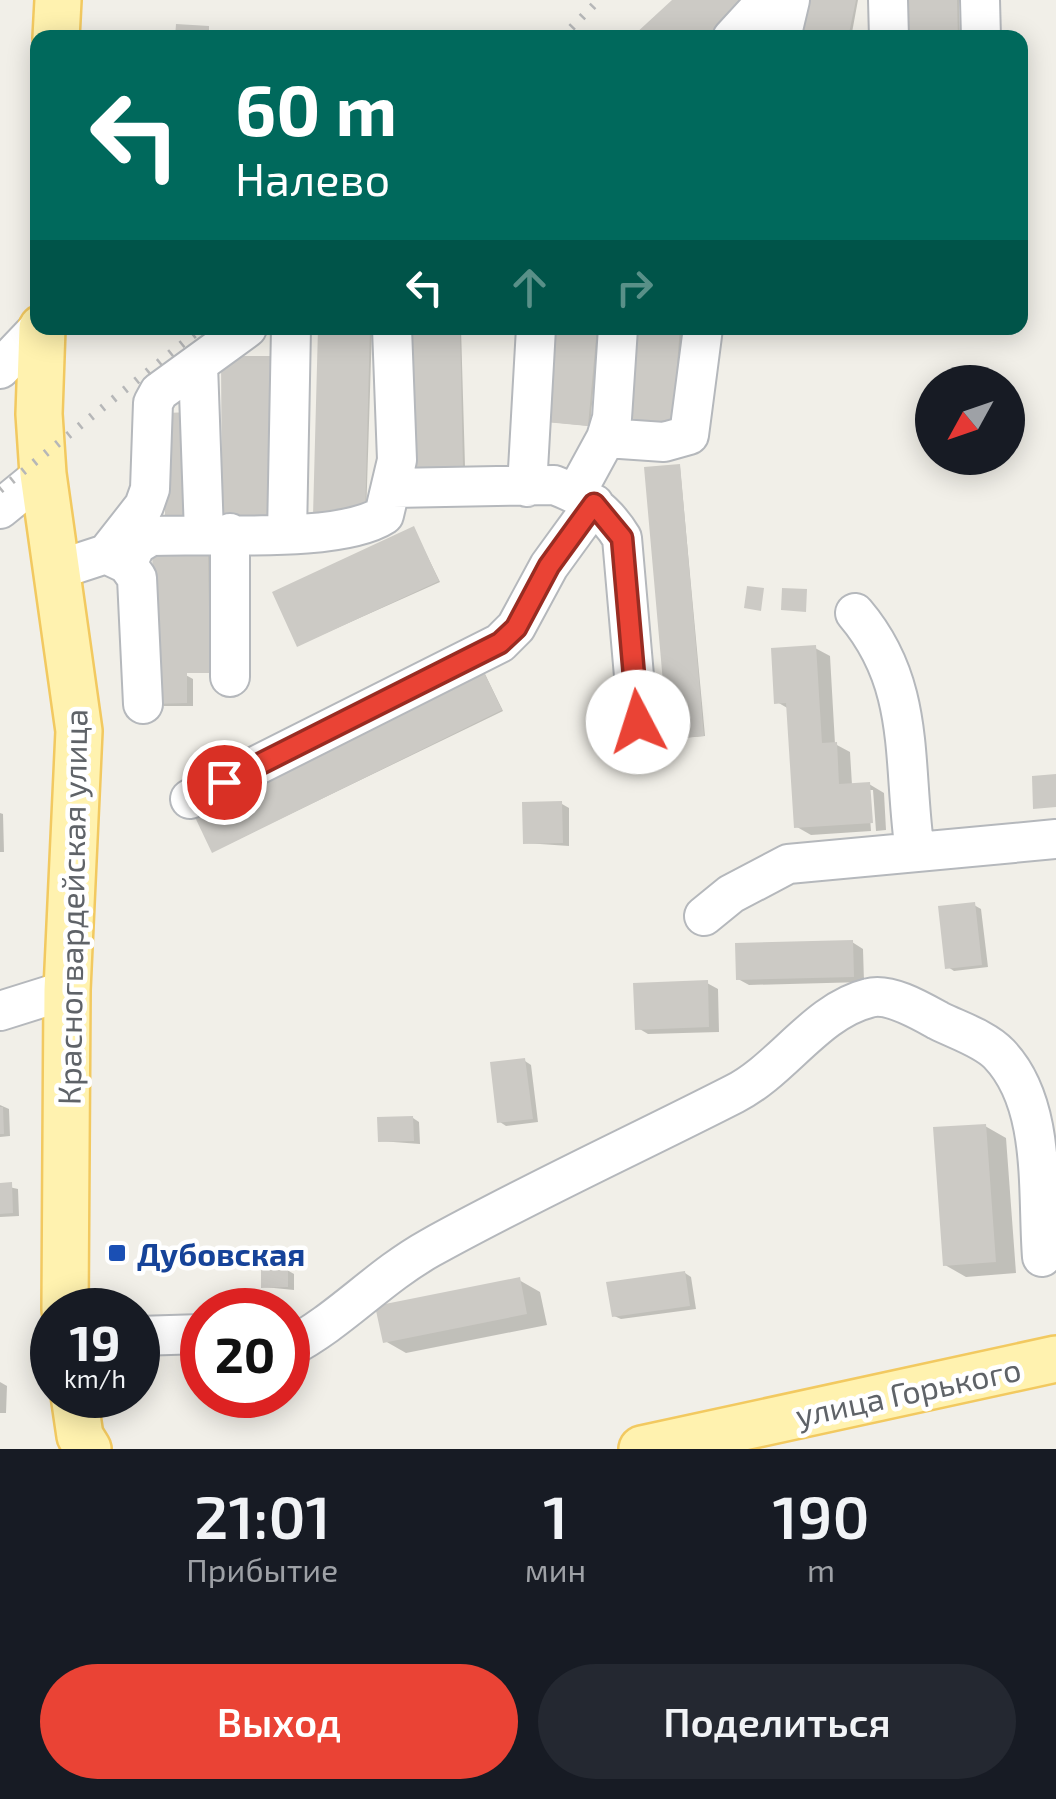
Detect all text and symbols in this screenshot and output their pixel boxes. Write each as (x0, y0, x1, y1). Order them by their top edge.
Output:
text: 60 m (235, 66, 397, 150)
icon: left (70, 70, 200, 200)
text: Налево (235, 151, 390, 205)
icon: left (397, 260, 452, 315)
icon: ahead (502, 260, 557, 315)
icon: right (607, 260, 662, 315)
north arrow (915, 365, 1025, 475)
map controls (915, 365, 1025, 475)
position arrow (586, 670, 690, 774)
street label: Красногвардейская улица (49, 709, 94, 1105)
pin (182, 740, 267, 825)
icon: arrive (197, 755, 252, 810)
place label: Дубовская (137, 1234, 305, 1273)
marker: Дубовская (106, 1242, 128, 1264)
speed limit sign: 20 (180, 1288, 310, 1418)
text: 19 (69, 1311, 121, 1371)
street label: улица Горького (792, 1349, 1024, 1434)
text: km/h (64, 1363, 126, 1393)
text: 21:01 (194, 1479, 331, 1551)
text: 1 (543, 1479, 568, 1551)
text: 190 (772, 1479, 870, 1551)
text: Прибытие (186, 1550, 338, 1588)
text: мин (525, 1550, 586, 1588)
text: m (807, 1550, 835, 1588)
button: Выход (40, 1664, 518, 1779)
button: Поделиться (538, 1664, 1016, 1779)

